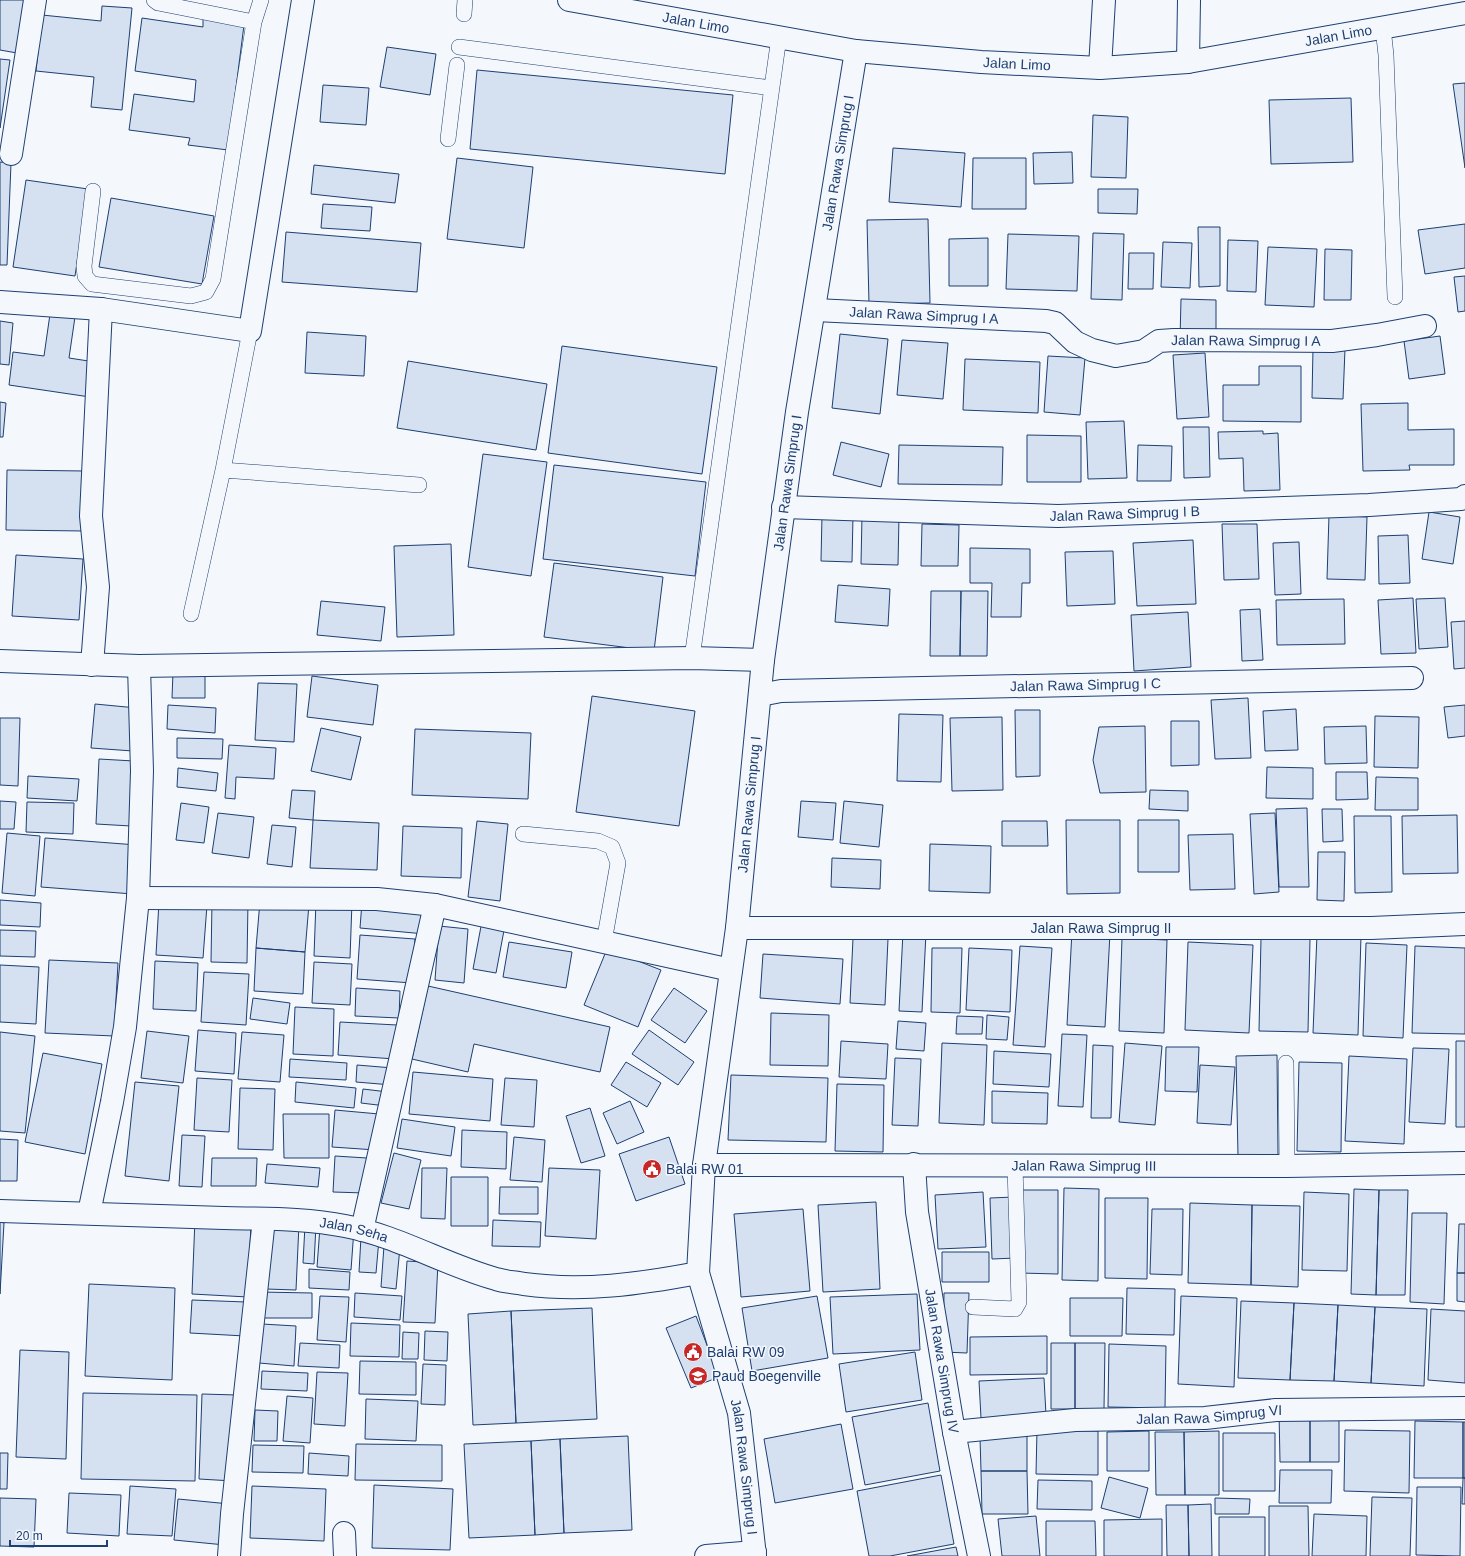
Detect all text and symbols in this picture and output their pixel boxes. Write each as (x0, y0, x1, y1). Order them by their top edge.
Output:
street label: Jalan Limo (661, 9, 731, 36)
street label: Jalan Limo (1304, 22, 1373, 49)
street label: Jalan Limo (983, 54, 1051, 74)
street label: Jalan Rawa Simprug I (819, 94, 857, 232)
street label: Jalan Rawa Simprug I A (849, 304, 1000, 327)
street label: Jalan Rawa Simprug I A (1171, 332, 1321, 349)
street label: Jalan Rawa Simprug I (770, 414, 805, 552)
street label: Jalan Rawa Simprug I B (1049, 503, 1200, 524)
street label: Jalan Rawa Simprug I C (1010, 675, 1161, 694)
street label: Jalan Rawa Simprug I (734, 735, 764, 873)
street label: Jalan Rawa Simprug II (1030, 920, 1172, 936)
public building icon: Balai RW 01 (641, 1158, 663, 1180)
street label: Jalan Rawa Simprug III (1012, 1158, 1156, 1174)
place label: Balai RW 01 (666, 1161, 744, 1177)
street label: Jalan Seha (319, 1214, 391, 1246)
street label: Jalan Rawa Simprug IV (922, 1287, 962, 1435)
public building icon: Balai RW 09 (682, 1341, 704, 1363)
place label: Balai RW 09 (707, 1344, 785, 1360)
school or university icon: Paud Boegenville (687, 1365, 709, 1387)
place label: Paud Boegenville (712, 1368, 821, 1384)
street label: Jalan Rawa Simprug I (727, 1397, 761, 1536)
street label: Jalan Rawa Simprug VI (1136, 1402, 1282, 1427)
scale bar (10, 1522, 107, 1548)
text: 20 m (16, 1529, 43, 1543)

